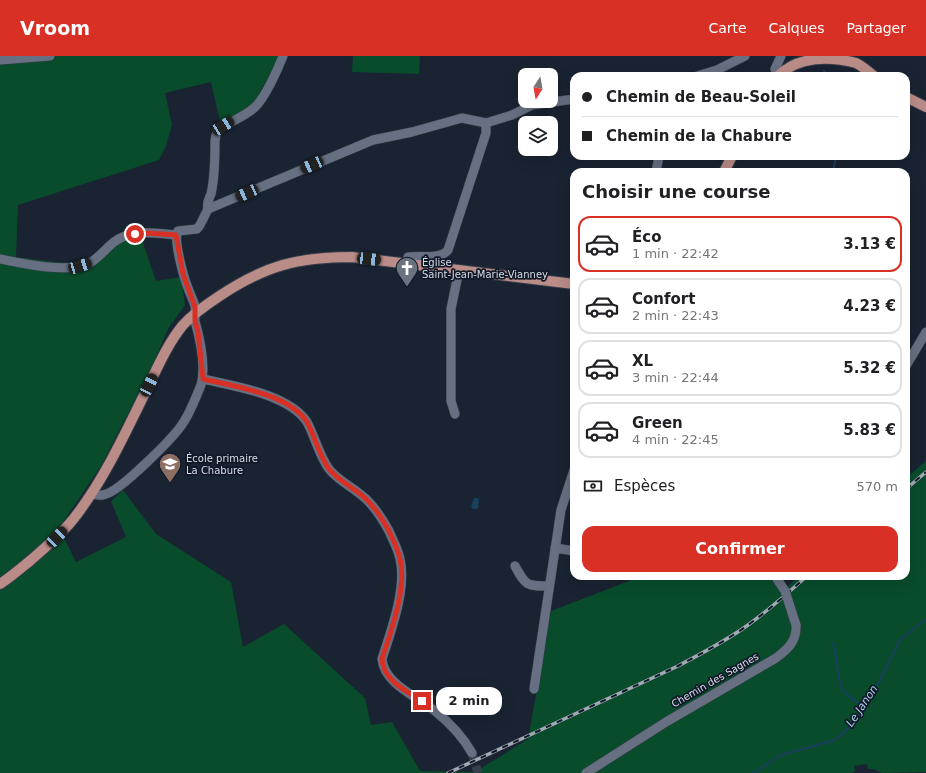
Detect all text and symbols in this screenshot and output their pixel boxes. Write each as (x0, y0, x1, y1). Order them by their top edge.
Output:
text: Vroom (20, 17, 90, 39)
text: Carte (708, 20, 747, 36)
text: Calques (769, 20, 825, 36)
text: Partager (847, 20, 906, 36)
north arrow (518, 68, 558, 108)
map controls (518, 68, 558, 156)
text: Chemin de Beau-Soleil (606, 88, 796, 106)
car (210, 115, 236, 137)
button: layers (518, 116, 558, 156)
text: Chemin de la Chabure (606, 127, 792, 145)
car (299, 155, 325, 175)
text: Choisir une course (582, 181, 770, 202)
car (234, 183, 260, 203)
route start (126, 225, 144, 243)
icon: car (584, 226, 620, 262)
text: Éco (632, 228, 661, 246)
text: 3.13 € (843, 235, 896, 253)
text: 1 min · 22:42 (632, 246, 719, 261)
car (356, 252, 382, 266)
church icon: Église Saint-Jean-Marie-Vianney (394, 255, 420, 288)
place label: Église Saint-Jean-Marie-Vianney (422, 256, 548, 280)
car (67, 257, 93, 275)
icon: car (584, 288, 620, 324)
text: Confort (632, 290, 695, 308)
text: 4.23 € (843, 297, 896, 315)
text: 2 min · 22:43 (632, 308, 719, 323)
icon: car (584, 350, 620, 386)
text: XL (632, 352, 653, 370)
text: 5.32 € (843, 359, 896, 377)
text: 3 min · 22:44 (632, 370, 719, 385)
car (138, 372, 160, 398)
icon: car (584, 412, 620, 448)
text: Green (632, 414, 683, 432)
text: 5.83 € (843, 421, 896, 439)
text: 4 min · 22:45 (632, 432, 719, 447)
school or university icon: École primaire La Chabure (157, 451, 183, 484)
place label: École primaire La Chabure (186, 452, 258, 476)
icon: cash (582, 475, 604, 497)
text: Espèces (614, 477, 675, 495)
text: 570 m (856, 479, 898, 494)
car (44, 524, 70, 550)
button: Confirmer (582, 526, 898, 572)
street label: Chemin des Sagnes (669, 651, 761, 709)
water label: Le Janon (843, 683, 881, 729)
callout: 2 min (436, 687, 502, 715)
route end (413, 692, 431, 710)
text: 2 min (449, 693, 489, 708)

